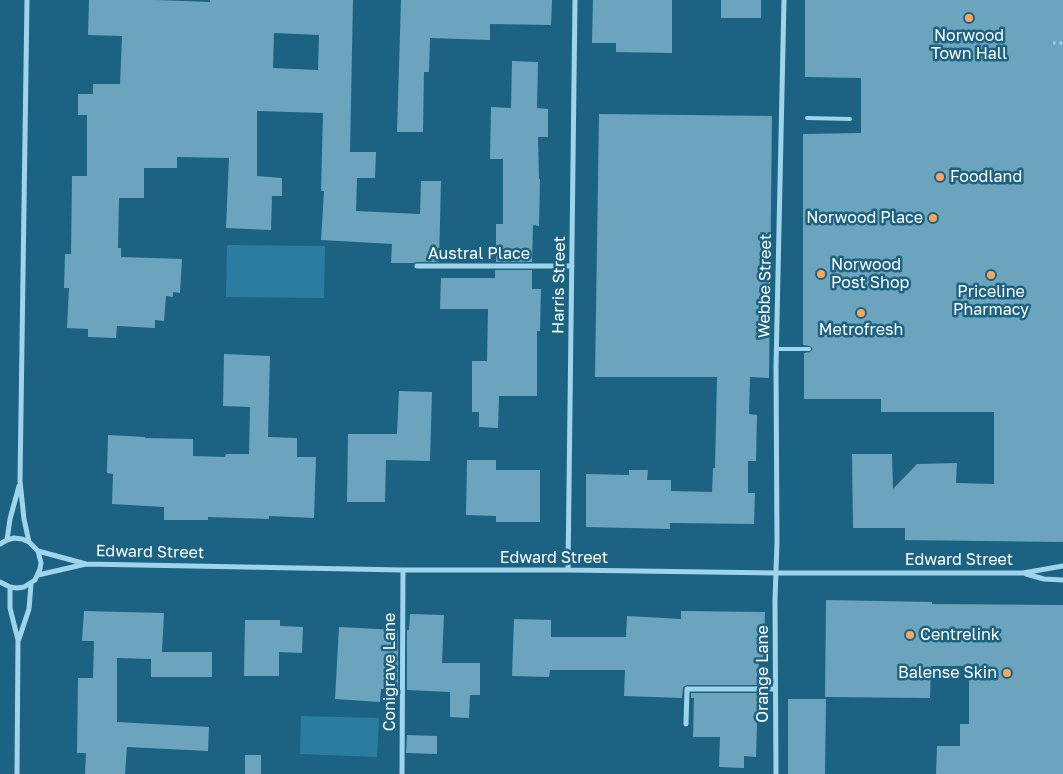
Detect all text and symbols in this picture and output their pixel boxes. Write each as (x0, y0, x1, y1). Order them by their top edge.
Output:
marker: Norwood Town Hall (963, 12, 975, 24)
place label: Norwood Town Hall (931, 26, 1007, 64)
place label: Foodland (950, 167, 1022, 187)
marker: Foodland (934, 171, 946, 183)
place label: Norwood Place (806, 208, 923, 228)
marker: Norwood Place (927, 212, 939, 224)
street label: Webbe Street (754, 234, 776, 338)
street label: Harris Street (549, 236, 569, 334)
street label: Austral Place (428, 244, 530, 264)
place label: Norwood Post Shop (831, 255, 909, 293)
marker: Norwood Post Shop (815, 268, 827, 280)
marker: Priceline Pharmacy (985, 269, 997, 281)
place label: Priceline Pharmacy (953, 282, 1029, 320)
marker: Metrofresh (855, 307, 867, 319)
place label: Metrofresh (819, 320, 903, 340)
street label: Edward Street (96, 541, 204, 563)
street label: Edward Street (500, 548, 608, 568)
street label: Edward Street (905, 550, 1013, 570)
street label: Conigrave Lane (380, 613, 400, 731)
street label: Orange Lane (753, 625, 773, 723)
place label: Centrelink (920, 625, 1000, 645)
marker: Centrelink (904, 629, 916, 641)
place label: Balense Skin (898, 663, 997, 683)
marker: Balense Skin (1001, 667, 1013, 679)

